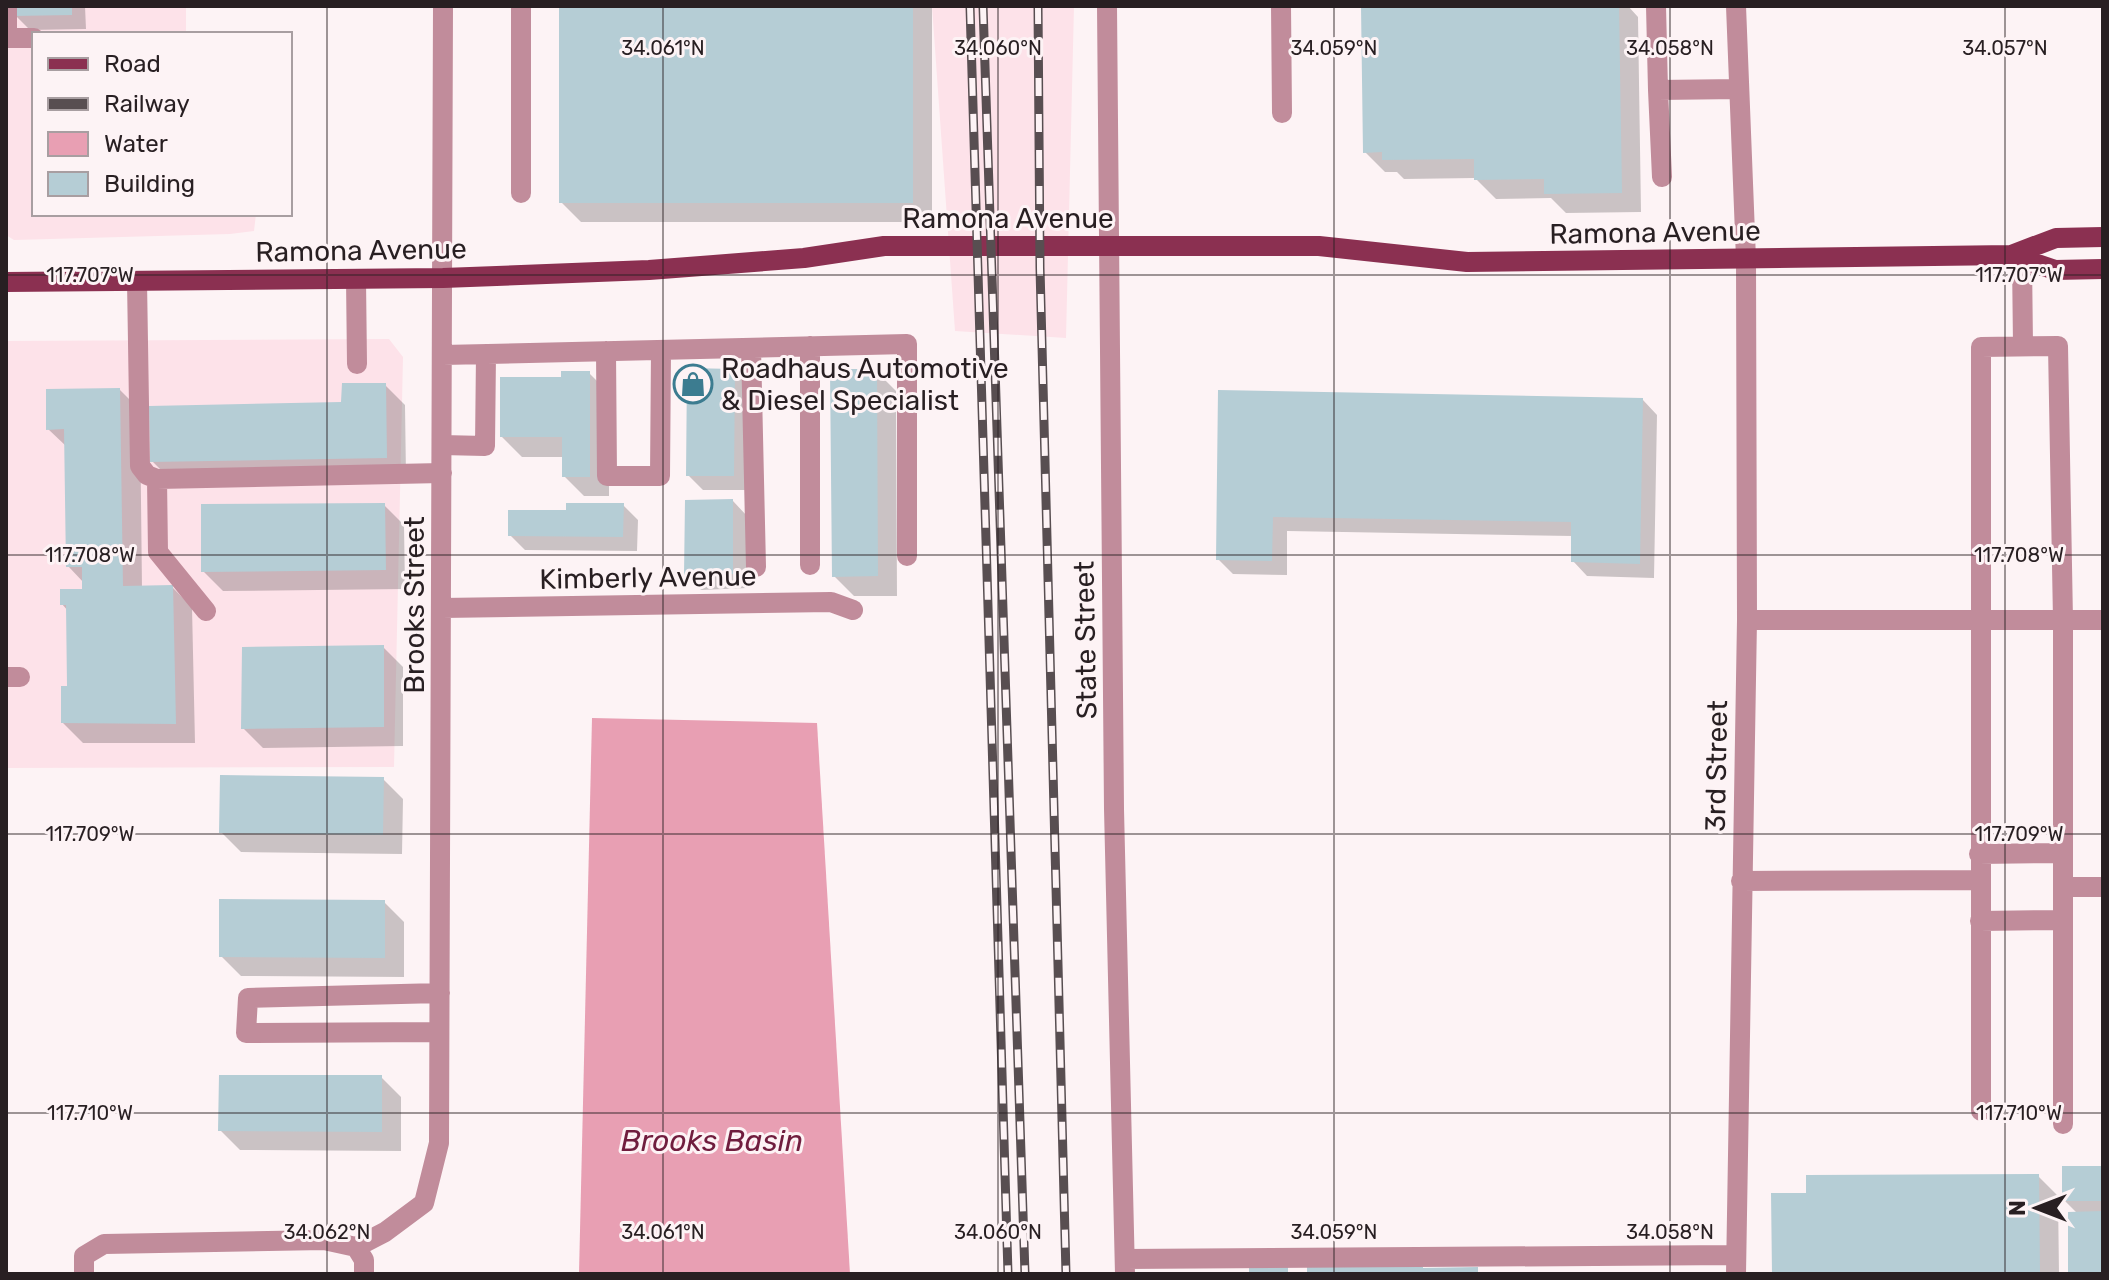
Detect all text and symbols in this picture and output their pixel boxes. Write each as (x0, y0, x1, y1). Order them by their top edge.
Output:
legend (32, 32, 292, 216)
text: 34.061°N (621, 36, 705, 60)
text: 34.060°N (954, 36, 1042, 60)
text: 34.059°N (1291, 36, 1377, 60)
text: 34.058°N (1626, 36, 1714, 60)
text: 34.057°N (1962, 36, 2048, 60)
text: Road (104, 50, 161, 78)
text: Railway (104, 90, 190, 118)
text: Water (104, 130, 168, 158)
text: Building (104, 170, 195, 198)
street label: Ramona Avenue (902, 202, 1114, 235)
street label: Ramona Avenue (1549, 214, 1761, 251)
street label: Ramona Avenue (255, 232, 467, 269)
text: 117.707°W (46, 263, 134, 287)
text: 117.707°W (1975, 263, 2063, 287)
place label: Roadhaus Automotive & Diesel Specialist (721, 352, 1009, 417)
shop icon: Roadhaus Automotive & Diesel Specialist (672, 363, 714, 405)
street label: Brooks Street (398, 516, 431, 694)
text: 117.708°W (45, 543, 135, 567)
text: 117.708°W (1974, 543, 2064, 567)
street label: Kimberly Avenue (539, 559, 757, 596)
street label: State Street (1068, 561, 1103, 719)
street label: 3rd Street (1699, 700, 1734, 832)
text: 117.709°W (45, 822, 135, 846)
text: 117.709°W (1974, 822, 2064, 846)
text: 117.710°W (47, 1101, 133, 1125)
text: 117.710°W (1976, 1101, 2062, 1125)
water label: Brooks Basin (621, 1123, 803, 1159)
north arrow (1997, 1168, 2077, 1248)
text: N (2004, 1200, 2031, 1216)
text: 34.062°N (283, 1220, 371, 1244)
text: 34.061°N (621, 1220, 705, 1244)
text: 34.060°N (954, 1220, 1042, 1244)
text: 34.059°N (1291, 1220, 1377, 1244)
text: 34.058°N (1626, 1220, 1714, 1244)

